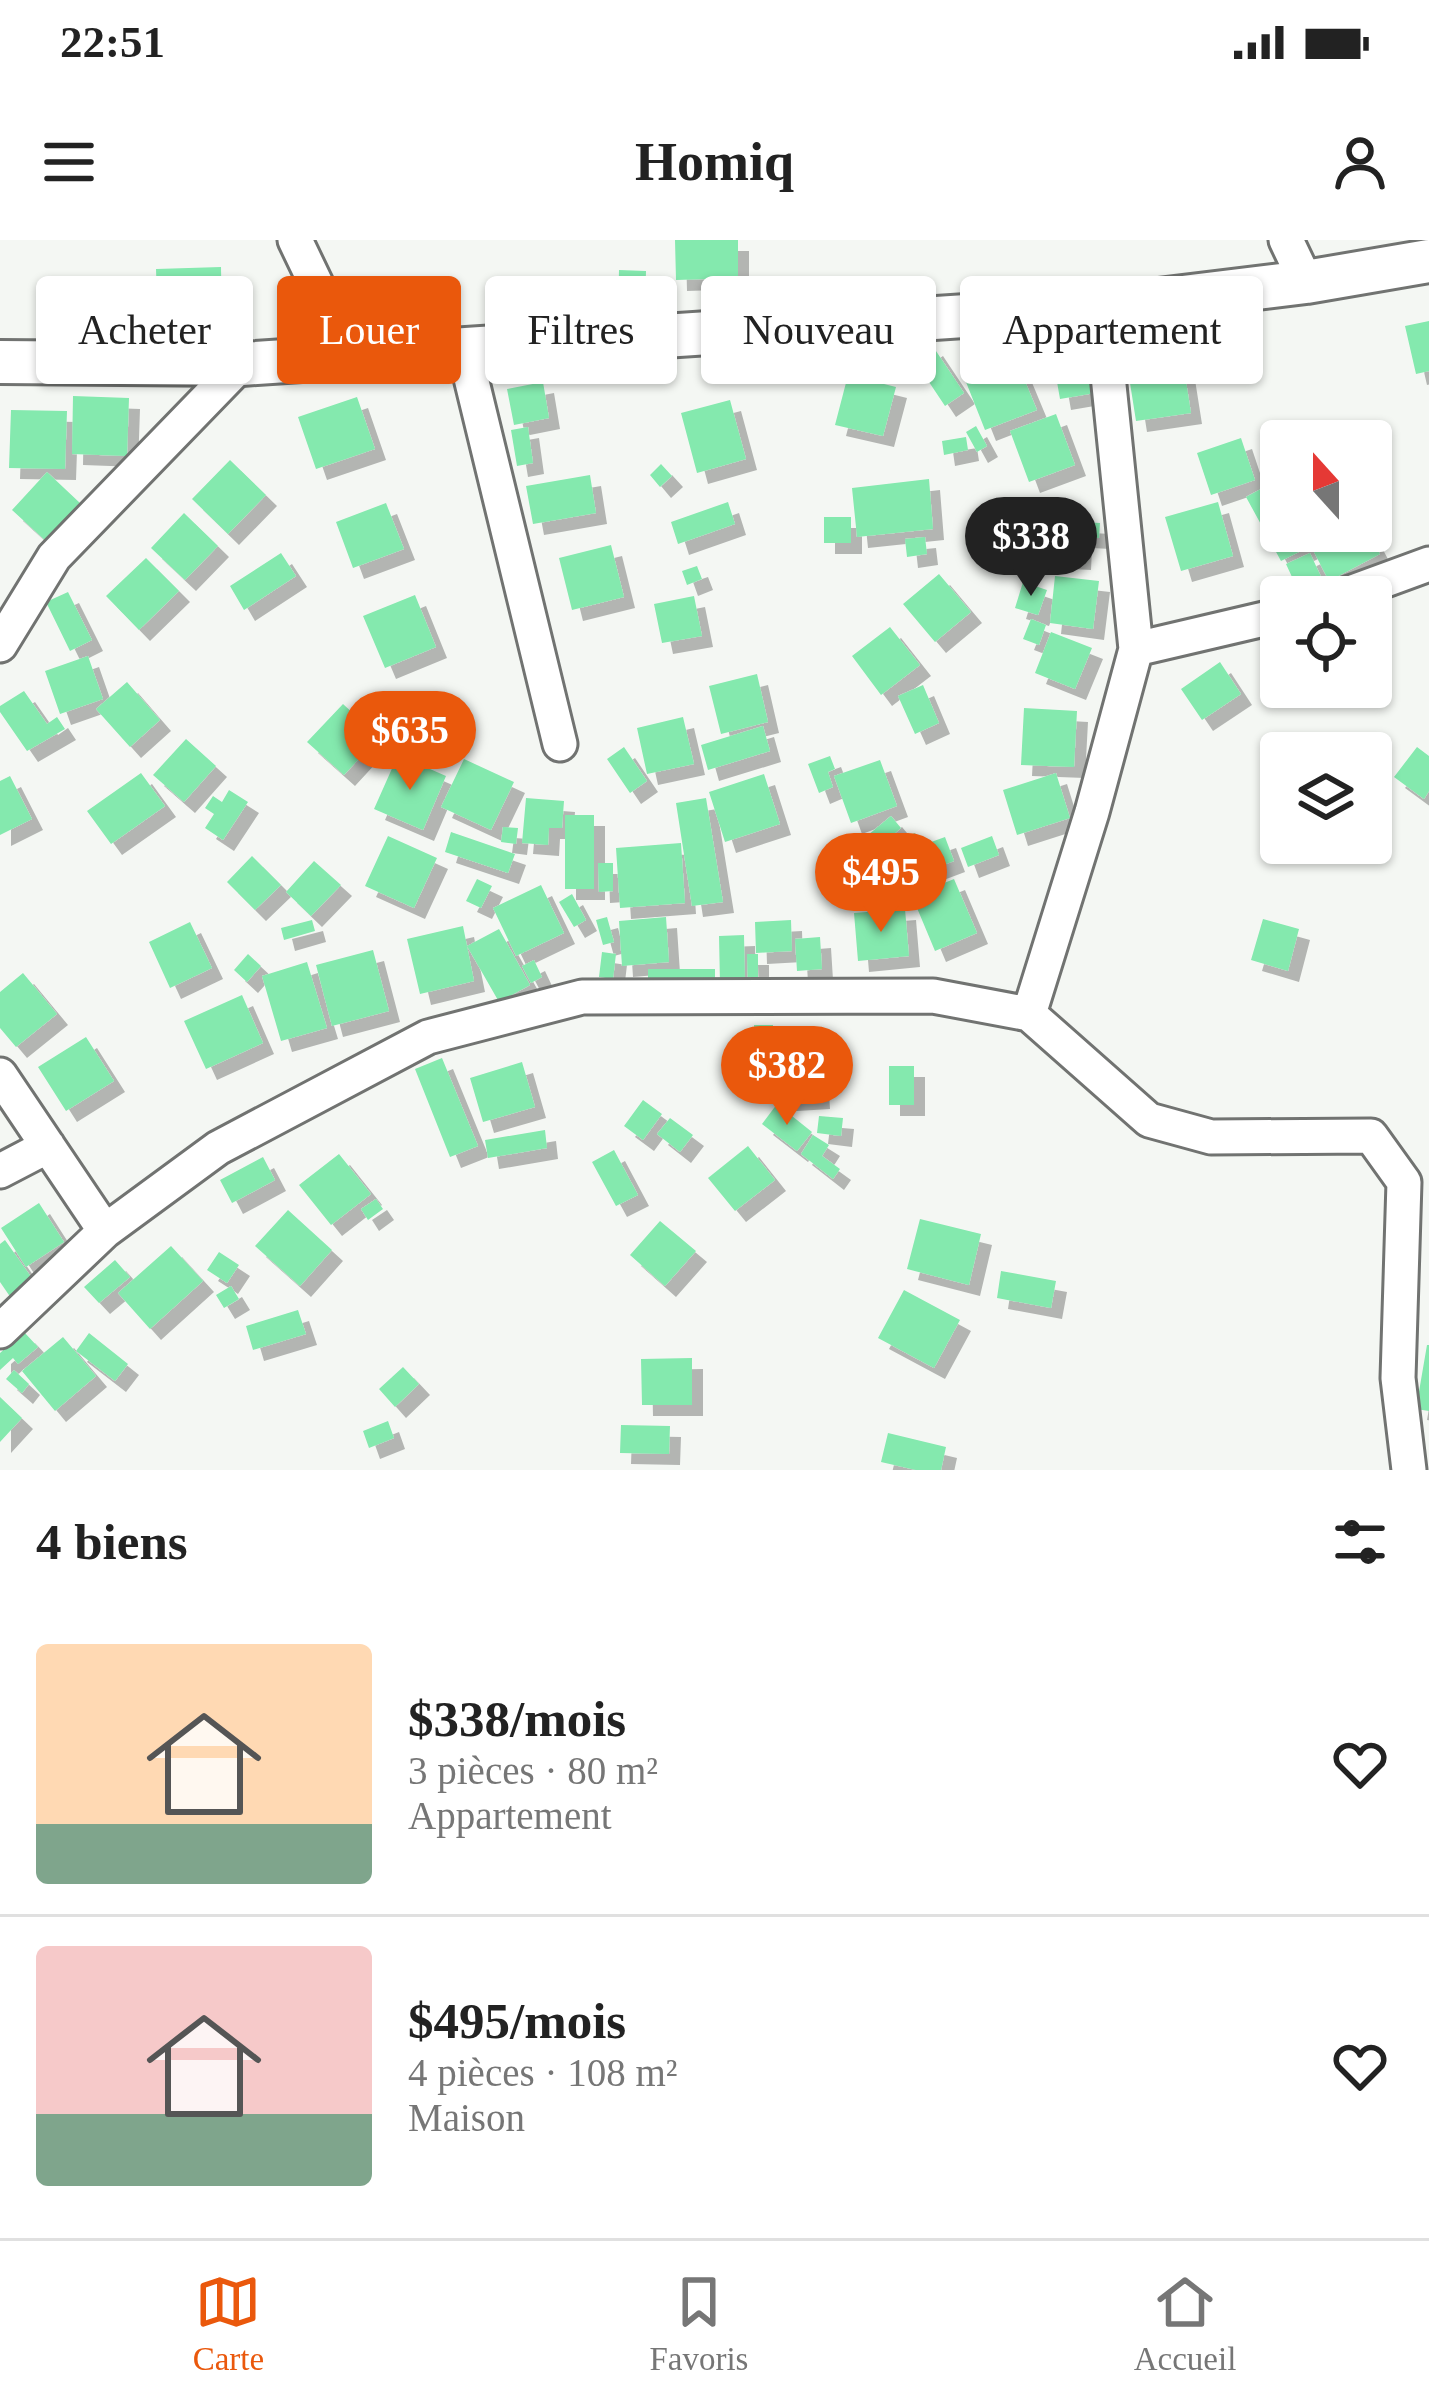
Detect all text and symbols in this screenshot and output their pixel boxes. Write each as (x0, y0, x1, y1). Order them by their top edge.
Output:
text: 22:51 (60, 17, 165, 67)
icon: menu (36, 129, 102, 195)
icon: person (1327, 129, 1393, 195)
text: Homiq (635, 132, 794, 192)
chip: Acheter (36, 276, 253, 384)
chip: Louer (277, 276, 461, 384)
chip: Filtres (485, 276, 677, 384)
chip: Nouveau (701, 276, 936, 384)
chip: Appartement (960, 276, 1263, 384)
north arrow (1260, 420, 1392, 552)
map controls (1260, 420, 1392, 864)
pin: $338 (960, 497, 1102, 599)
text: $338 (992, 514, 1070, 557)
button: locate (1260, 576, 1392, 708)
pin: $635 (339, 691, 481, 793)
text: $635 (371, 708, 449, 751)
button: layers (1260, 732, 1392, 864)
pin: $495 (810, 833, 952, 935)
text: $495 (842, 850, 920, 893)
pin: $382 (716, 1026, 858, 1128)
text: $382 (748, 1043, 826, 1086)
icon: filters (1327, 1509, 1393, 1575)
text: 4 biens (36, 1514, 188, 1570)
text: $338/mois (408, 1691, 626, 1747)
icon: home (132, 1692, 276, 1836)
icon: heart (1327, 1731, 1393, 1797)
text: 3 pièces · 80 m² (408, 1749, 658, 1792)
text: Appartement (408, 1794, 612, 1837)
text: $495/mois (408, 1993, 626, 2049)
icon: home (132, 1994, 276, 2138)
icon: heart (1327, 2033, 1393, 2099)
text: 4 pièces · 108 m² (408, 2051, 677, 2094)
text: Maison (408, 2096, 525, 2139)
tab: Carte (193, 2269, 264, 2378)
tab: Favoris (649, 2269, 748, 2378)
tab: Accueil (1134, 2269, 1236, 2378)

